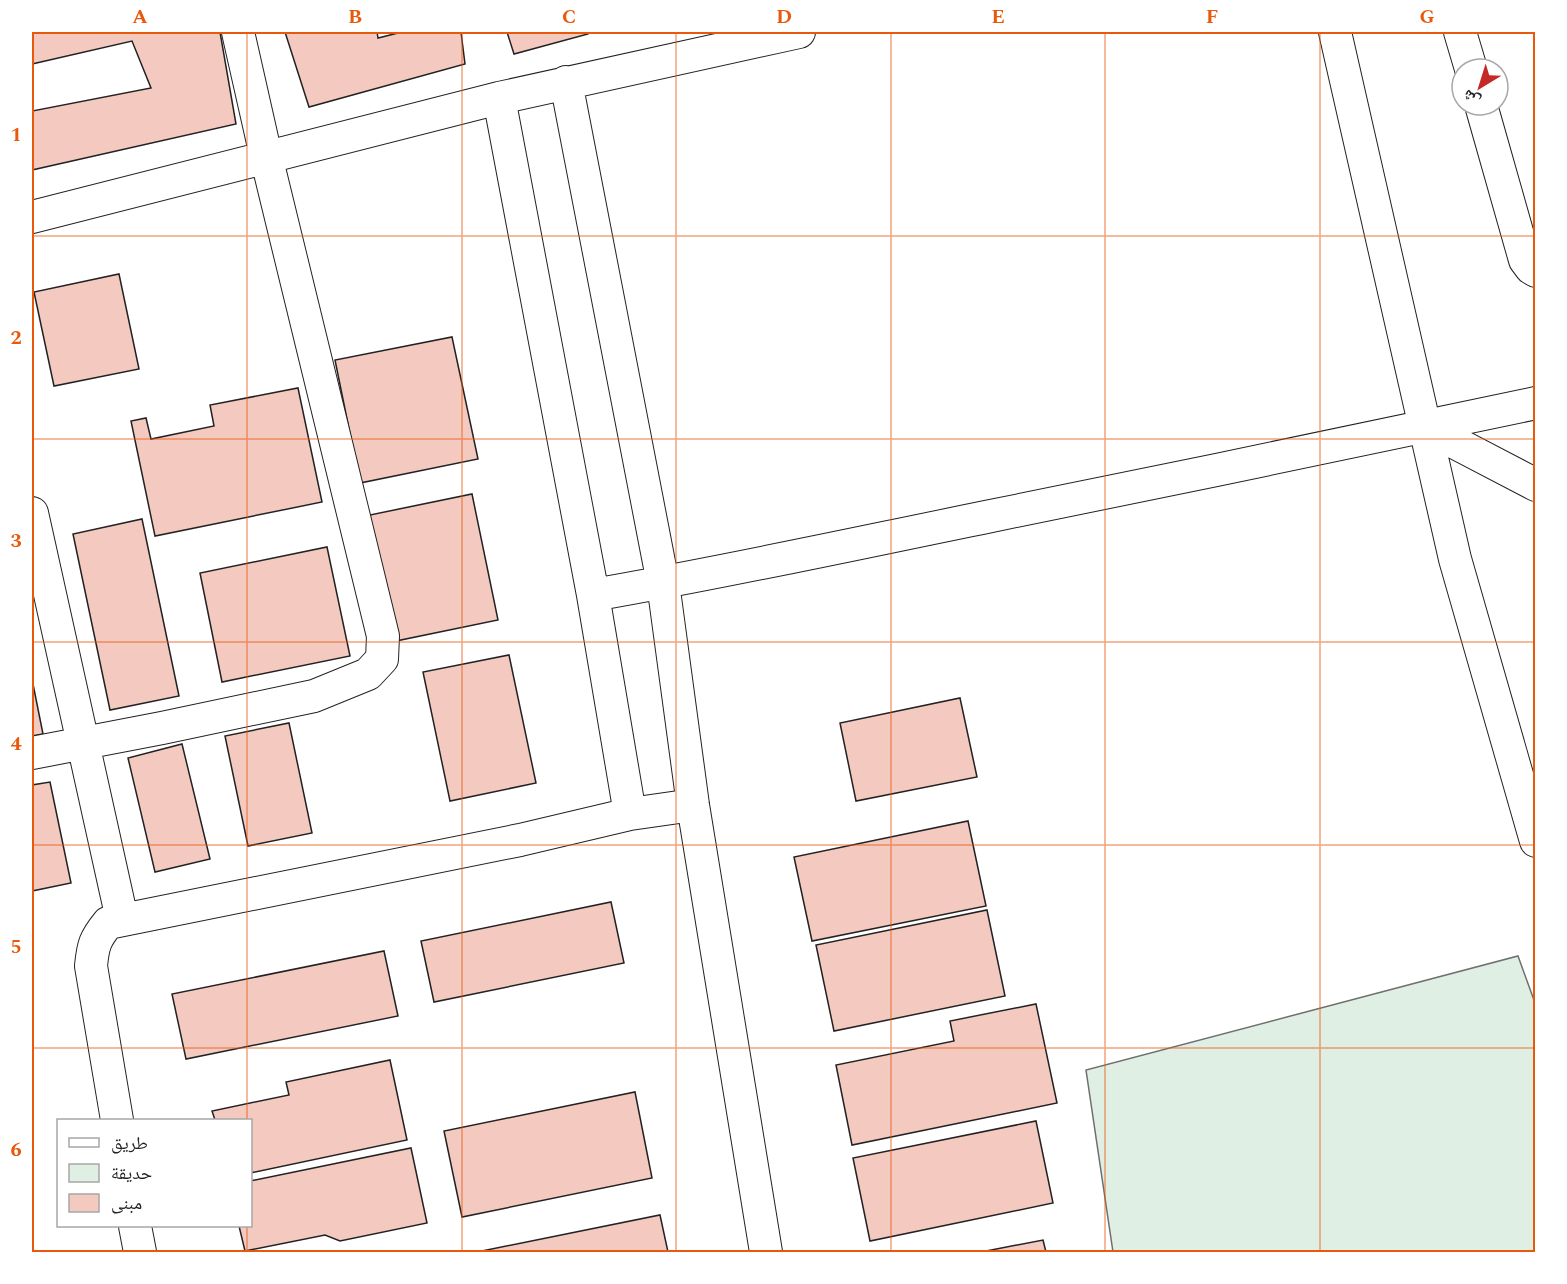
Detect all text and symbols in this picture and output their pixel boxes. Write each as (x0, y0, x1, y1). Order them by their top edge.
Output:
text: A (132, 2, 148, 32)
text: B (348, 2, 362, 32)
text: C (562, 2, 576, 32)
text: D (776, 2, 792, 32)
text: E (991, 2, 1005, 32)
text: F (1206, 2, 1218, 32)
text: G (1419, 2, 1435, 32)
north arrow (1450, 57, 1510, 117)
text: ش (1457, 83, 1485, 113)
text: 1 (10, 120, 22, 150)
text: 2 (10, 323, 22, 353)
text: 3 (10, 526, 22, 556)
text: 4 (10, 729, 22, 759)
text: 5 (10, 932, 22, 962)
legend (57, 1119, 252, 1227)
text: طريق (111, 1130, 148, 1157)
text: 6 (10, 1135, 22, 1165)
text: حديقة (111, 1160, 152, 1187)
text: مبنى (111, 1190, 142, 1217)

